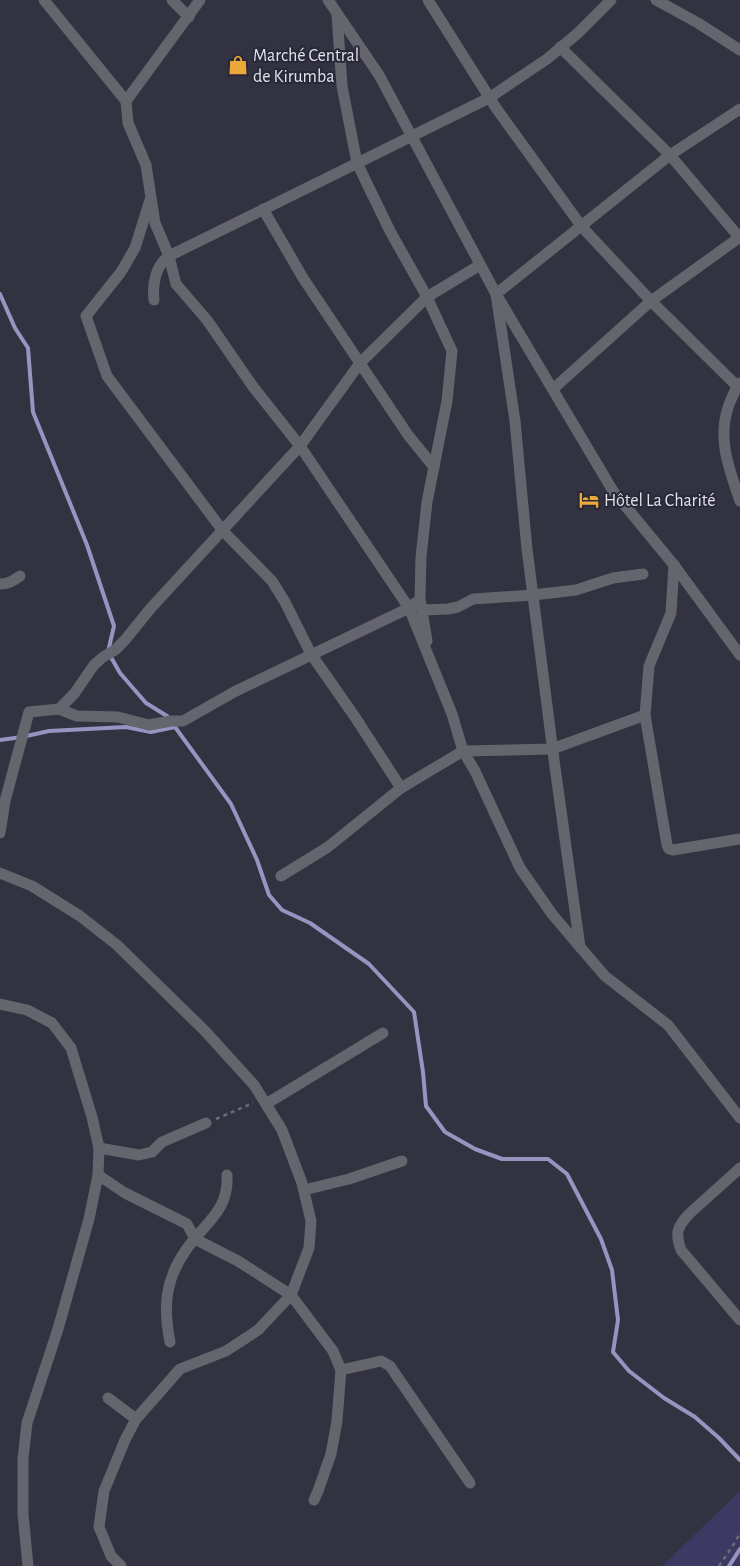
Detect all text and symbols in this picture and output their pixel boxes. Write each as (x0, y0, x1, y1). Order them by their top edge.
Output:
place label: Marché Central de Kirumba (253, 47, 359, 86)
shop icon: Marché Central de Kirumba (227, 54, 249, 76)
hotel icon: Hôtel La Charité (578, 489, 600, 511)
place label: Hôtel La Charité (604, 492, 716, 510)

